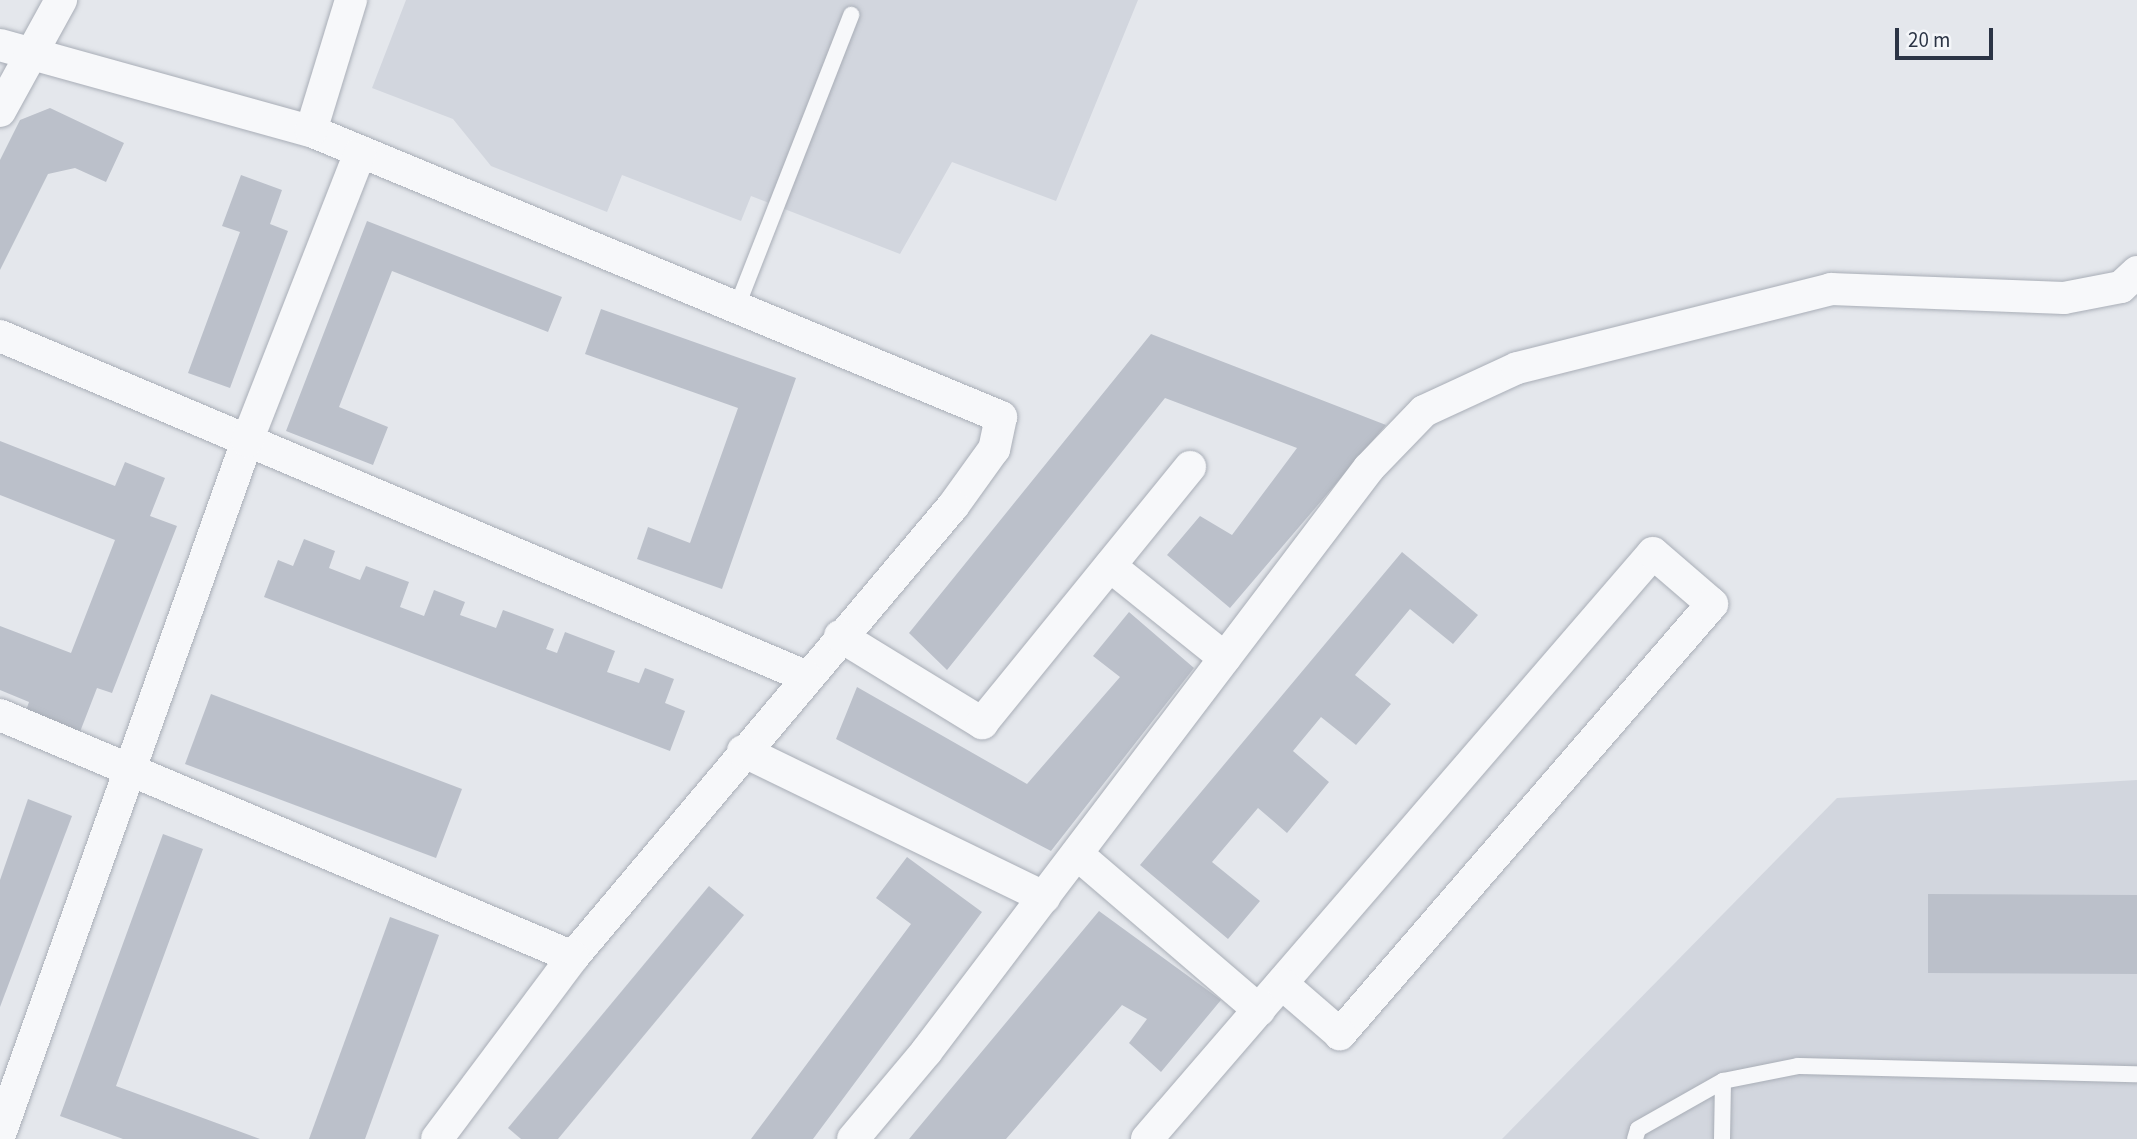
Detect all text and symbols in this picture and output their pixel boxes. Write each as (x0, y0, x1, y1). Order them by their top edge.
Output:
scale bar (1899, 14, 1997, 58)
text: 20 m (1908, 25, 1950, 55)

